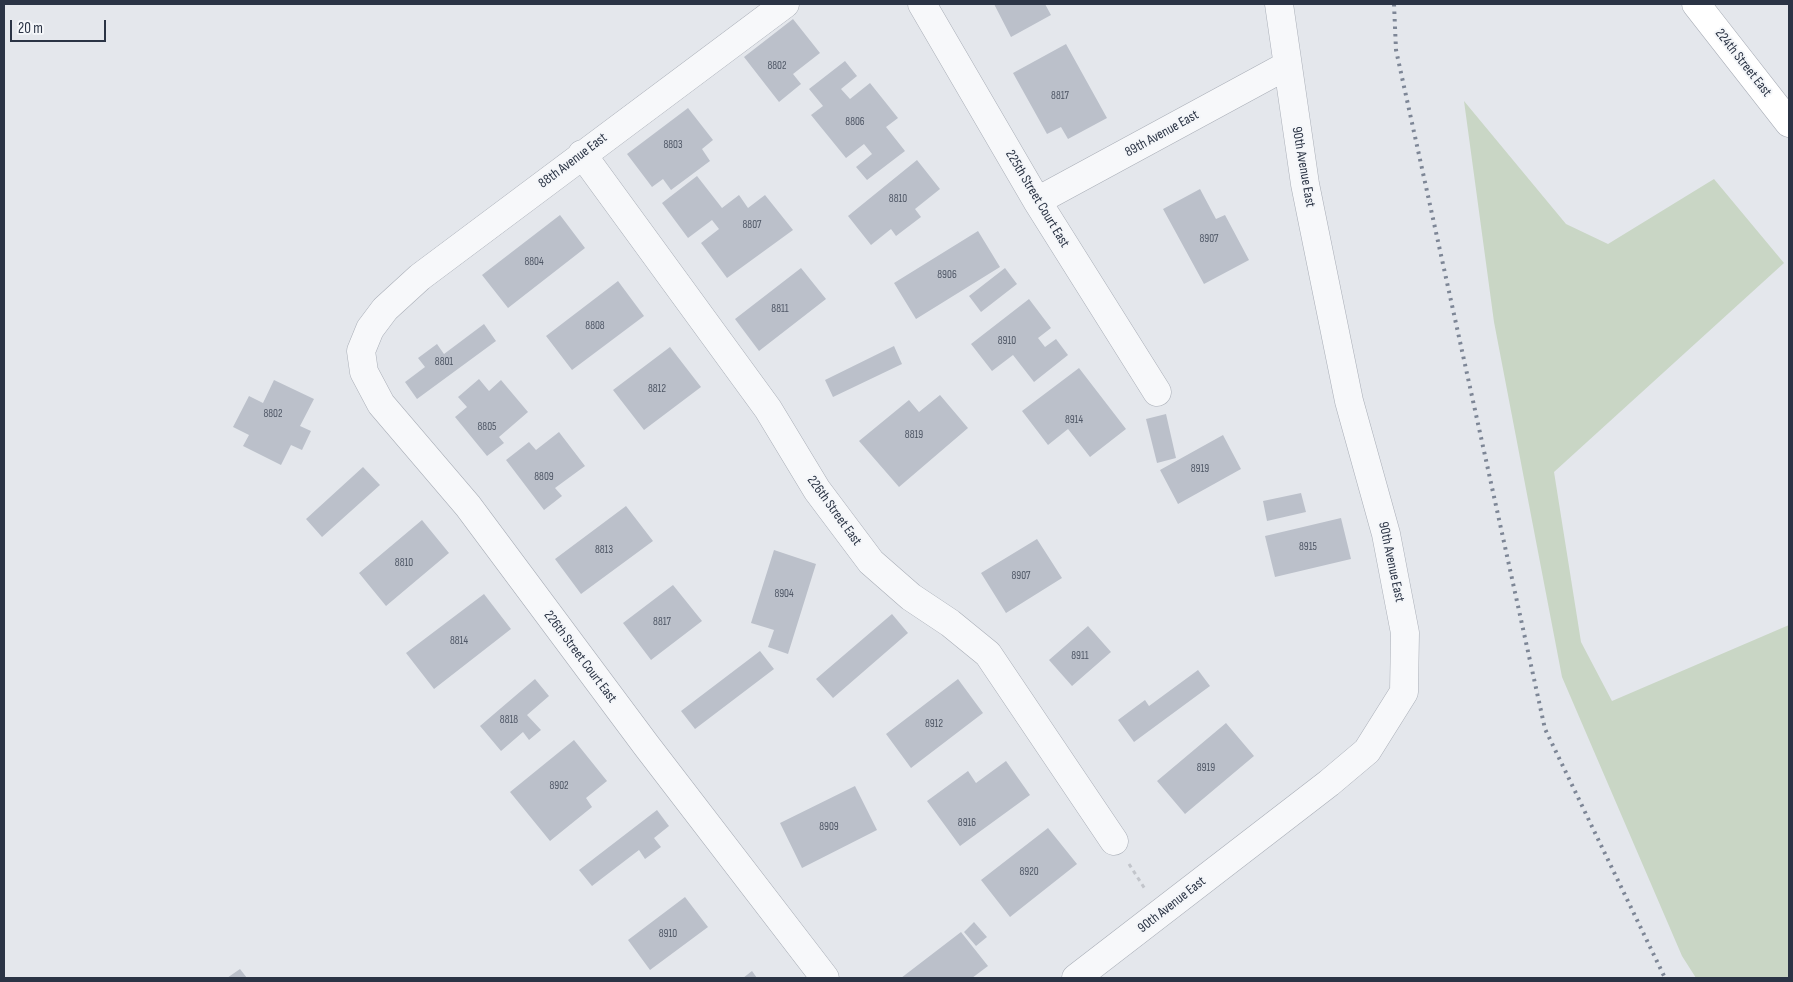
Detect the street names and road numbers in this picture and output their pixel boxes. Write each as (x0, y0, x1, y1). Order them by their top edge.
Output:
street label: 224th Street East (1711, 26, 1775, 100)
street label: 89th Avenue East (1122, 107, 1202, 161)
street label: 90th Avenue East (1288, 125, 1318, 209)
street label: 88th Avenue East (535, 130, 611, 192)
street label: 225th Street Court East (1001, 147, 1073, 251)
street label: 226th Street East (803, 473, 865, 549)
street label: 90th Avenue East (1374, 520, 1408, 604)
street label: 226th Street Court East (540, 608, 620, 706)
street label: 90th Avenue East (1135, 873, 1209, 937)

